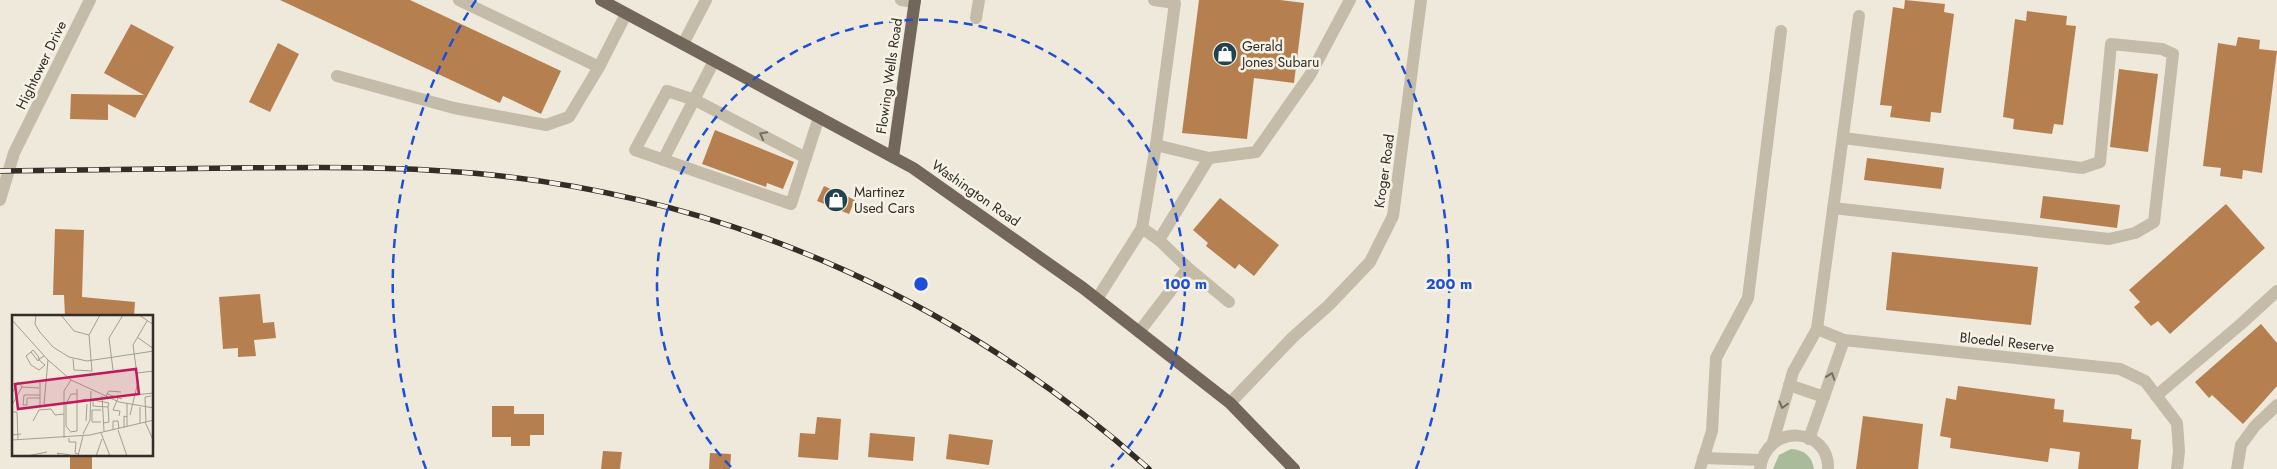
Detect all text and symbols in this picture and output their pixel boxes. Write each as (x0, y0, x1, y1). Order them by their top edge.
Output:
street label: Hightower Drive (11, 17, 71, 113)
street label: Flowing Wells Road (871, 17, 907, 135)
place label: Gerald Jones Subaru (1240, 36, 1319, 72)
shop icon: Gerald Jones Subaru (1212, 41, 1238, 67)
one-way arrow (759, 132, 768, 142)
street label: Kroger Road (1369, 133, 1399, 209)
street label: Washington Road (928, 155, 1024, 231)
place label: Martinez Used Cars (854, 182, 915, 218)
shop icon: Martinez Used Cars (823, 187, 849, 213)
text: 100 m (1163, 273, 1207, 295)
text: 200 m (1426, 273, 1472, 295)
centre of rings (912, 275, 930, 293)
inset map (12, 315, 154, 456)
street label: Bloedel Reserve (1959, 327, 2055, 357)
one-way arrow (1826, 373, 1836, 381)
one-way arrow (1778, 401, 1789, 410)

